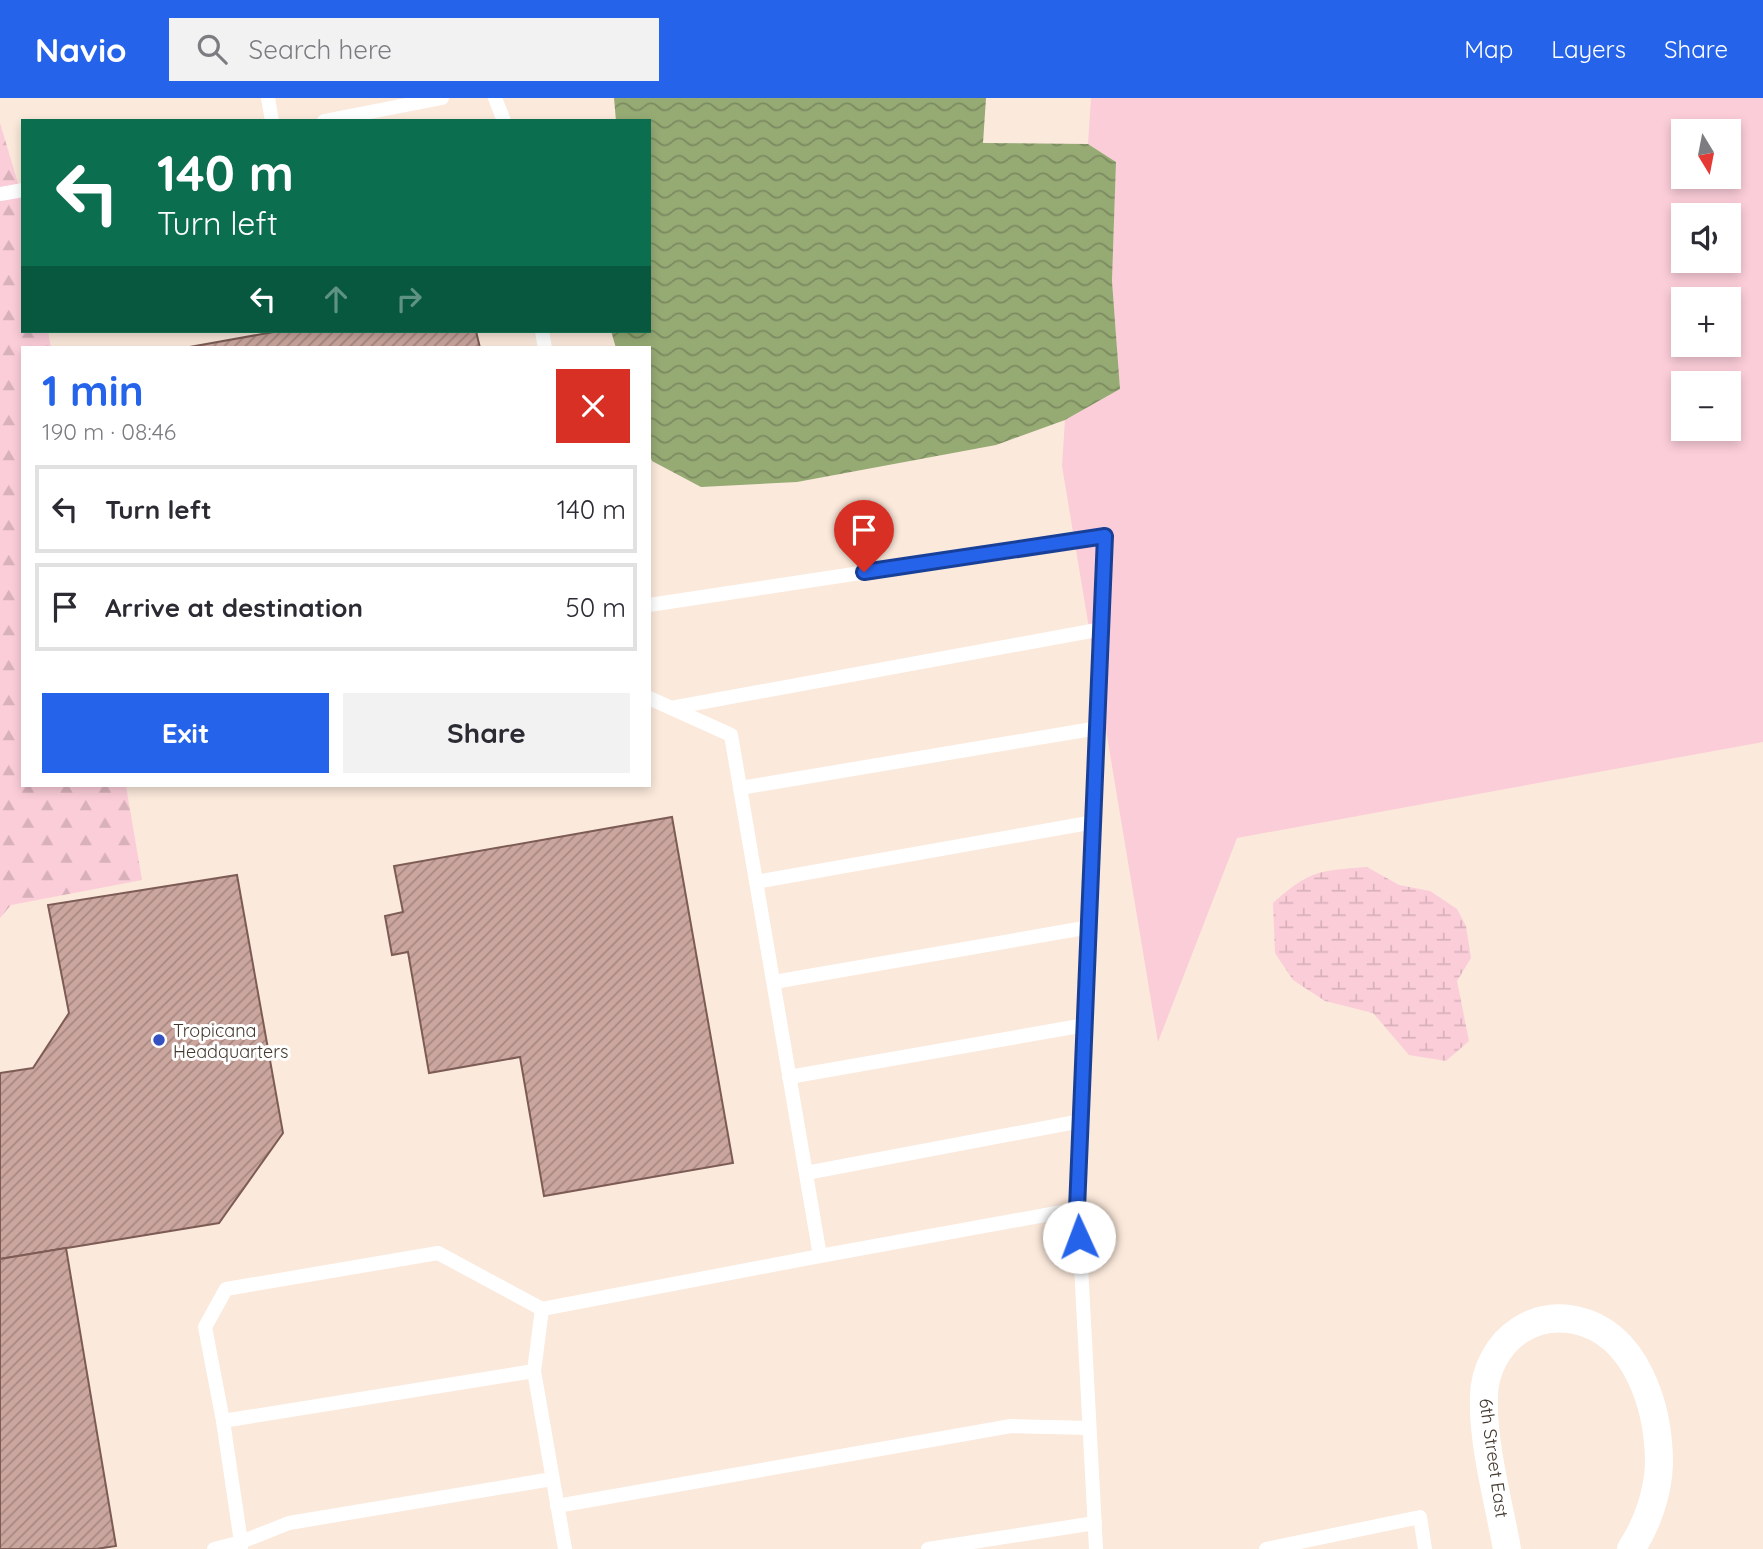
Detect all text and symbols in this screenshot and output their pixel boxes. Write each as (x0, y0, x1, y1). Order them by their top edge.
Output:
search box (169, 18, 659, 81)
text: Navio (35, 29, 127, 70)
icon: search (193, 30, 231, 68)
text: Search here (249, 33, 392, 66)
text: Map (1464, 34, 1513, 64)
text: Layers (1551, 34, 1626, 64)
text: Share (1664, 34, 1728, 64)
north arrow (1671, 119, 1741, 189)
map controls (1671, 119, 1741, 441)
text: 140 m (157, 142, 294, 203)
icon: left (42, 147, 133, 238)
text: Turn left (157, 203, 278, 243)
button: sound (1671, 203, 1741, 273)
icon: left (244, 280, 282, 318)
icon: ahead (317, 280, 355, 318)
icon: right (390, 280, 428, 318)
button: + (1671, 287, 1741, 357)
text: 1 min (42, 364, 144, 417)
button: close (556, 369, 630, 443)
button: − (1671, 371, 1741, 441)
text: 190 m · 08:46 (42, 417, 176, 446)
icon: left (46, 490, 84, 528)
text: Turn left (105, 493, 212, 526)
text: 140 m (557, 493, 626, 526)
pin (834, 500, 894, 572)
icon: arrive (845, 511, 883, 549)
icon: arrive (46, 588, 84, 626)
text: Arrive at destination (105, 591, 363, 624)
text: 50 m (566, 591, 626, 624)
button: Exit (42, 693, 329, 773)
button: Share (343, 693, 630, 773)
place label: Tropicana Headquarters (173, 1019, 289, 1063)
marker: Tropicana Headquarters (151, 1032, 167, 1048)
position arrow (1042, 1200, 1116, 1274)
street label: 6th Street East (1474, 1397, 1514, 1519)

